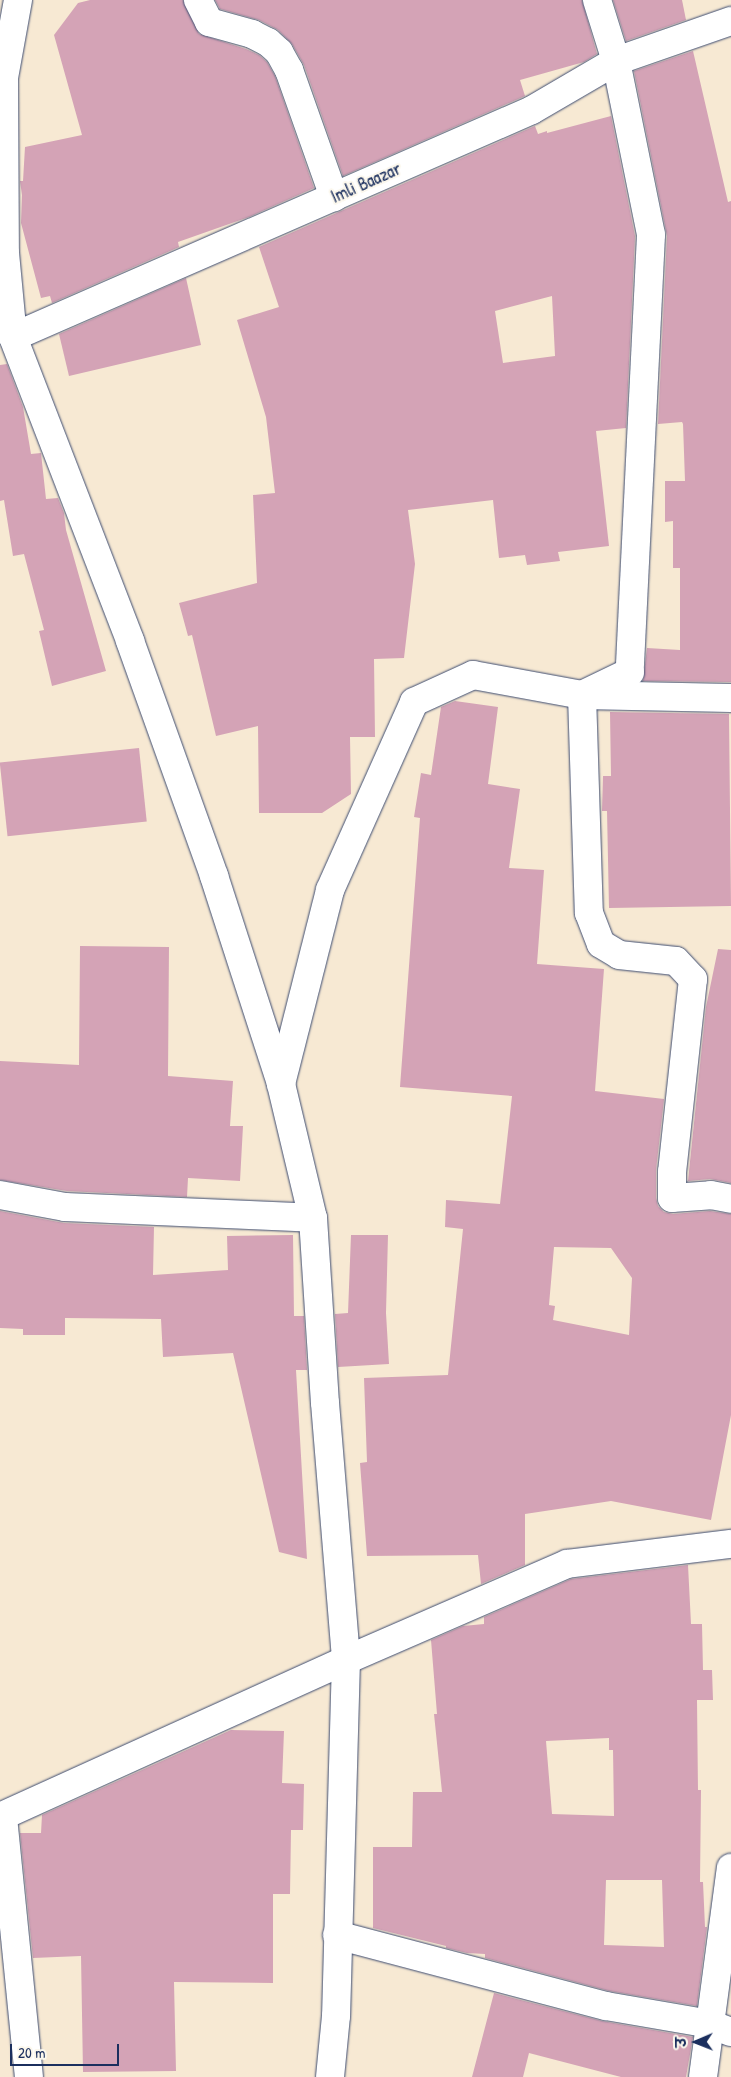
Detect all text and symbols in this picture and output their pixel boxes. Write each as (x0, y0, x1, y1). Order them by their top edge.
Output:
street label: Imli Baazar (328, 158, 404, 208)
north arrow (671, 2017, 721, 2067)
scale bar (12, 2034, 121, 2066)
text: उ (671, 2037, 690, 2047)
text: 20 m (18, 2042, 45, 2063)

